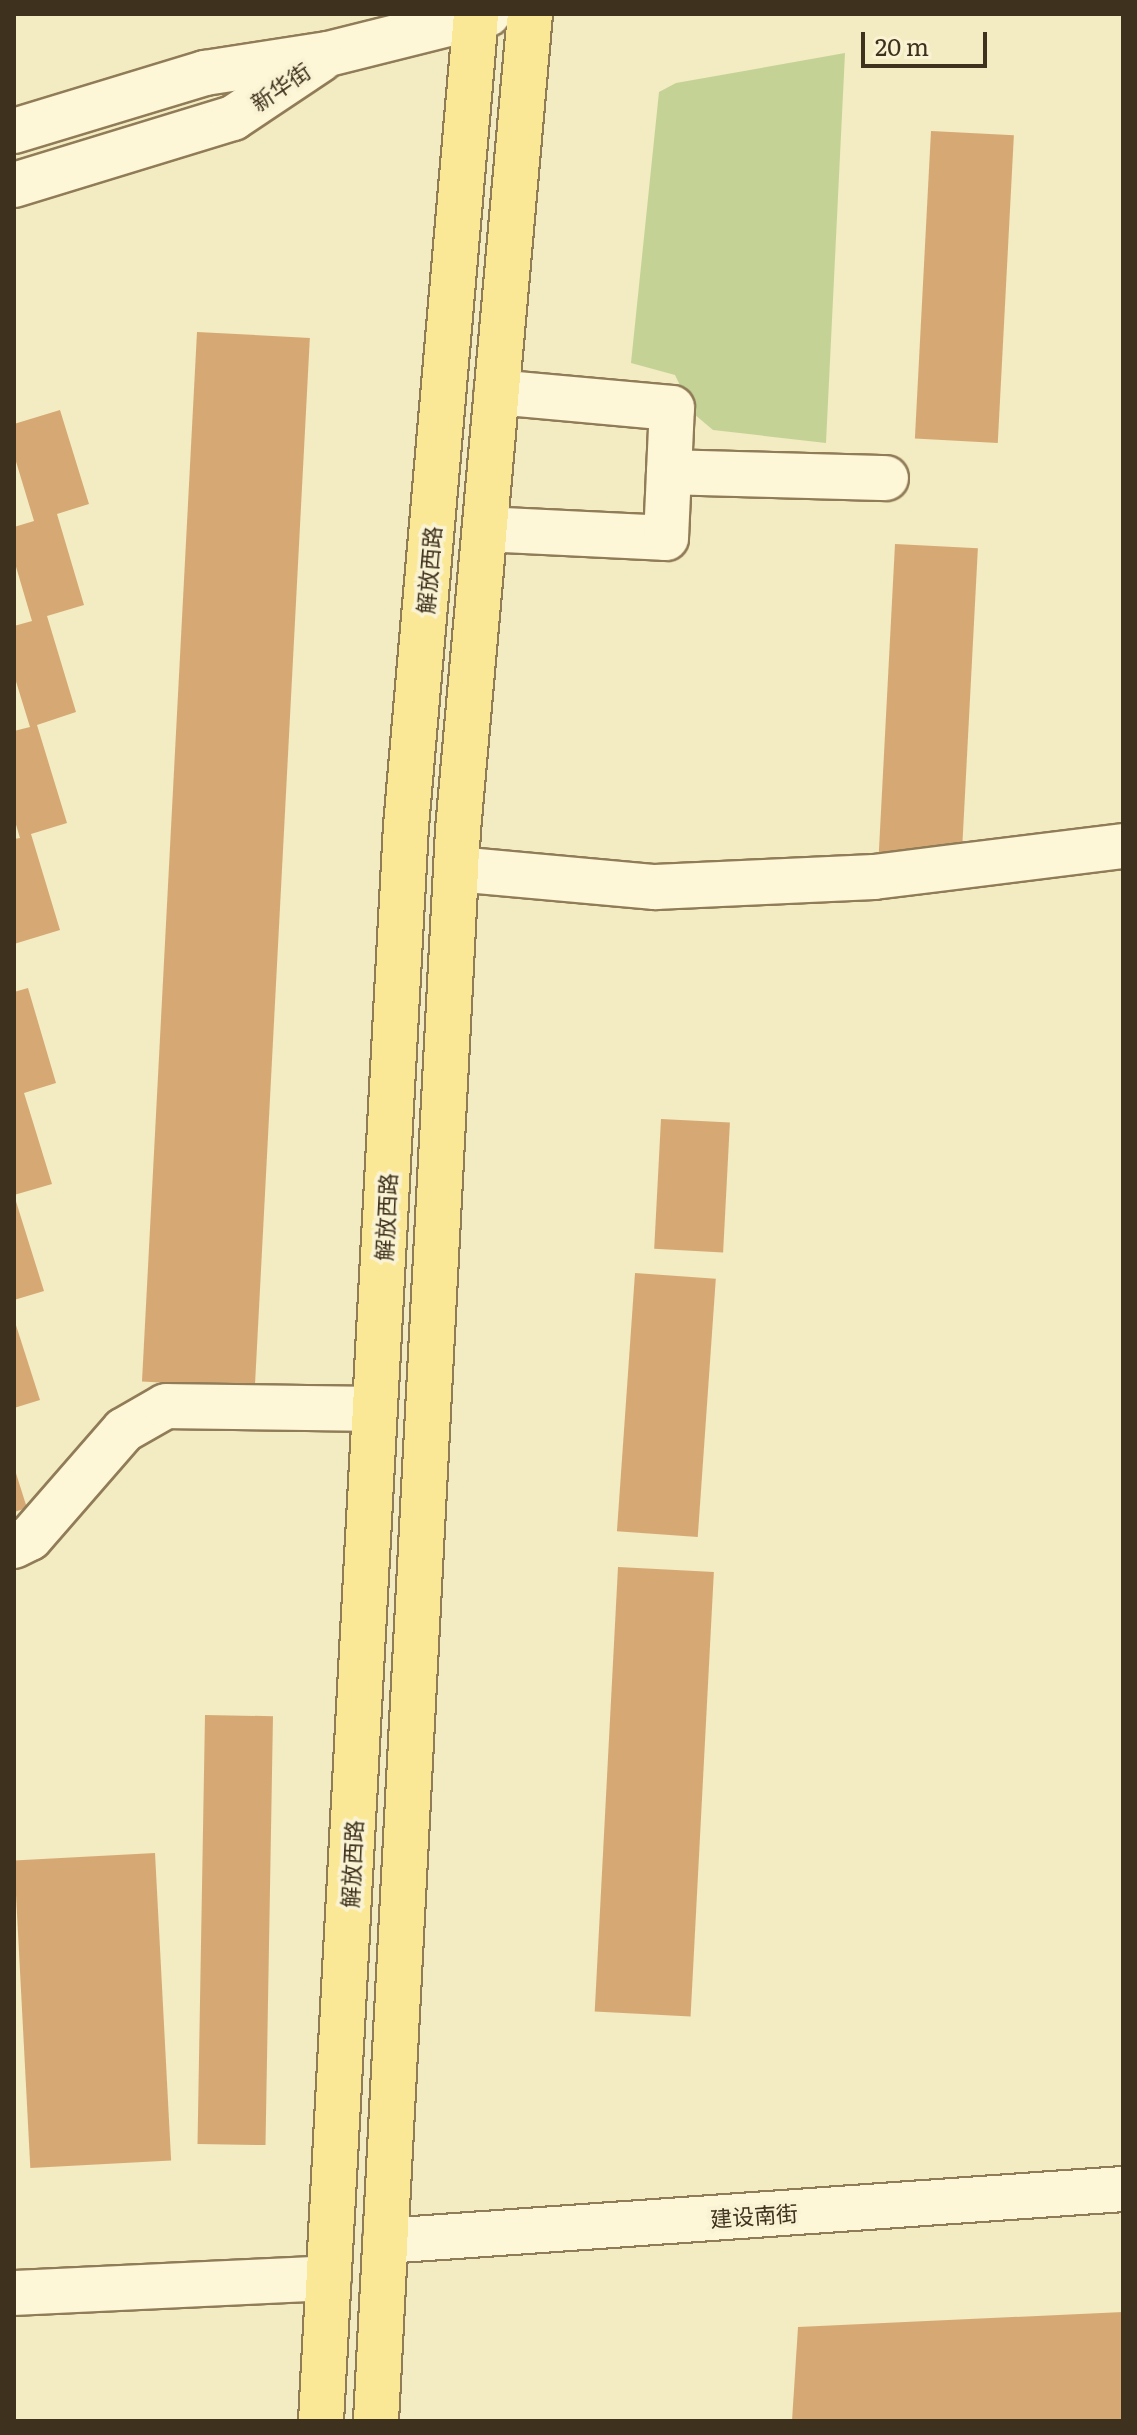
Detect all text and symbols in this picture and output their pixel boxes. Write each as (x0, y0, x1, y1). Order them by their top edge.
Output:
scale bar (865, 16, 991, 66)
text: 20 m (875, 28, 929, 63)
street label: 新华街 (245, 57, 315, 115)
street label: 解放西路 (411, 525, 445, 615)
street label: 解放西路 (370, 1172, 400, 1262)
street label: 解放西路 (336, 1819, 366, 1909)
street label: 建设南街 (709, 2199, 799, 2231)

